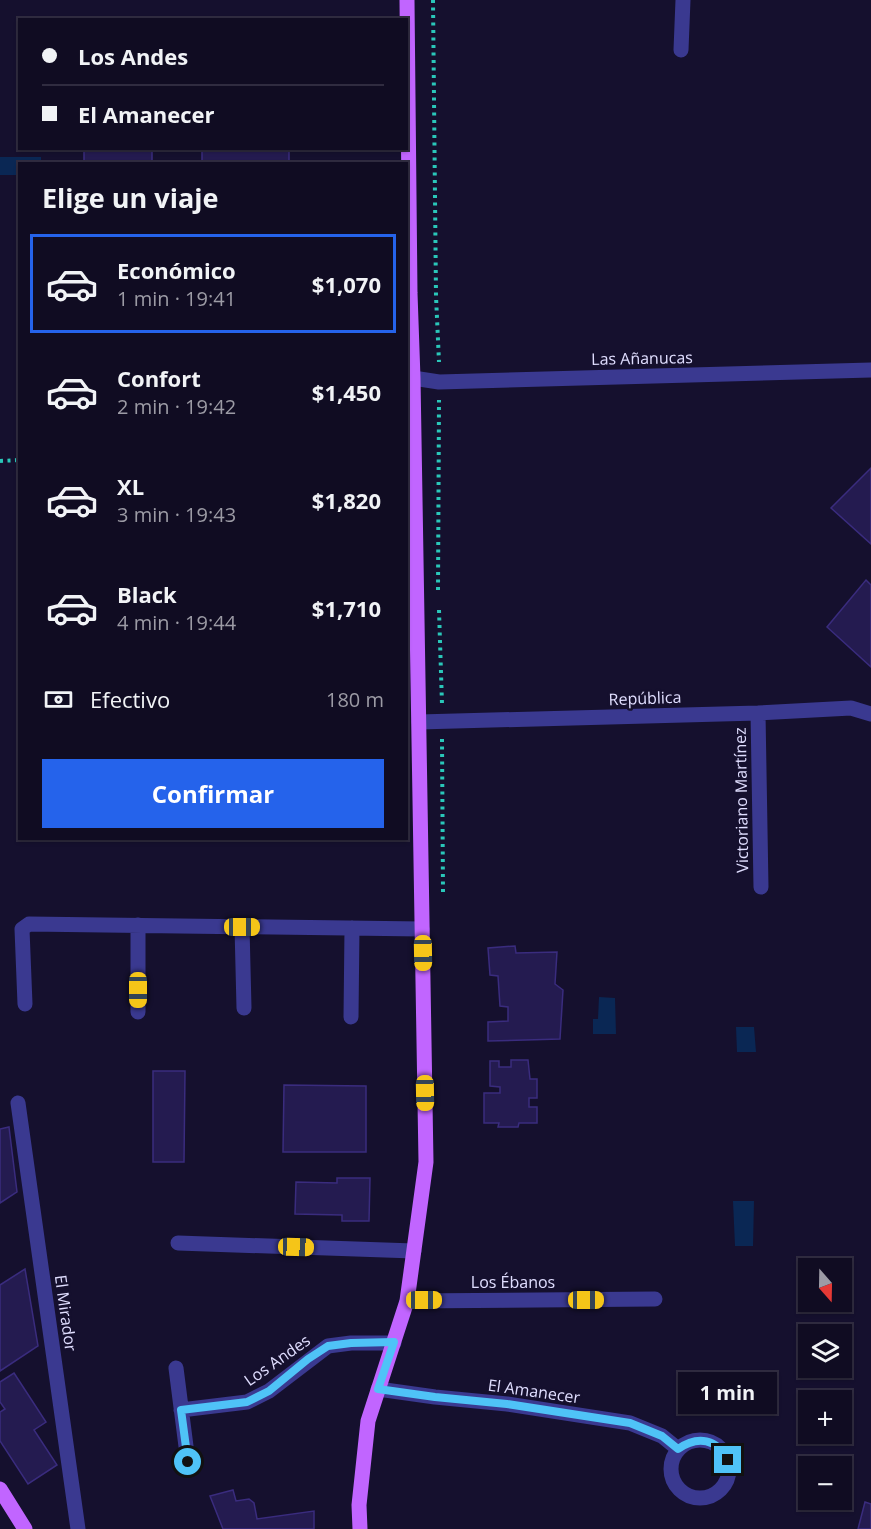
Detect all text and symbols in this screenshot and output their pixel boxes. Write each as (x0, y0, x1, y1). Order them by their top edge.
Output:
text: Los Andes (78, 41, 188, 71)
text: El Amanecer (78, 99, 215, 129)
text: Elige un viaje (42, 179, 218, 216)
text: Económico (117, 255, 236, 285)
icon: car (45, 257, 99, 311)
text: $1,070 (312, 269, 381, 299)
text: 1 min · 19:41 (117, 285, 236, 312)
street label: Las Añanucas (591, 346, 693, 370)
text: Confort (117, 363, 201, 393)
icon: car (45, 365, 99, 419)
text: $1,450 (312, 377, 381, 407)
text: 2 min · 19:42 (117, 393, 236, 420)
text: XL (117, 471, 144, 501)
icon: car (45, 473, 99, 527)
text: $1,820 (312, 485, 381, 515)
text: 3 min · 19:43 (117, 501, 236, 528)
text: Black (117, 579, 177, 609)
icon: car (45, 581, 99, 635)
text: $1,710 (312, 593, 381, 623)
text: 4 min · 19:44 (117, 609, 236, 636)
icon: cash (42, 683, 75, 716)
text: Efectivo (90, 684, 170, 714)
text: 180 m (326, 686, 384, 713)
street label: República (608, 686, 682, 710)
street label: Victoriano Martínez (729, 727, 753, 873)
button: Confirmar (42, 759, 384, 828)
car (224, 918, 260, 936)
car (414, 935, 432, 971)
car (129, 972, 147, 1008)
car (416, 1075, 434, 1111)
car (278, 1237, 314, 1257)
north arrow (798, 1258, 852, 1312)
map controls (798, 1258, 852, 1510)
street label: Los Ébanos (471, 1271, 555, 1293)
street label: El Mirador (50, 1273, 82, 1353)
car (406, 1291, 442, 1309)
car (568, 1291, 604, 1309)
button: layers (798, 1324, 852, 1378)
street label: Los Andes (240, 1329, 314, 1391)
callout: 1 min (678, 1373, 777, 1415)
street label: El Amanecer (486, 1374, 582, 1408)
text: 1 min (700, 1379, 755, 1406)
button: + (798, 1390, 852, 1444)
route end (714, 1446, 741, 1473)
route start (174, 1448, 201, 1475)
button: − (798, 1456, 852, 1510)

